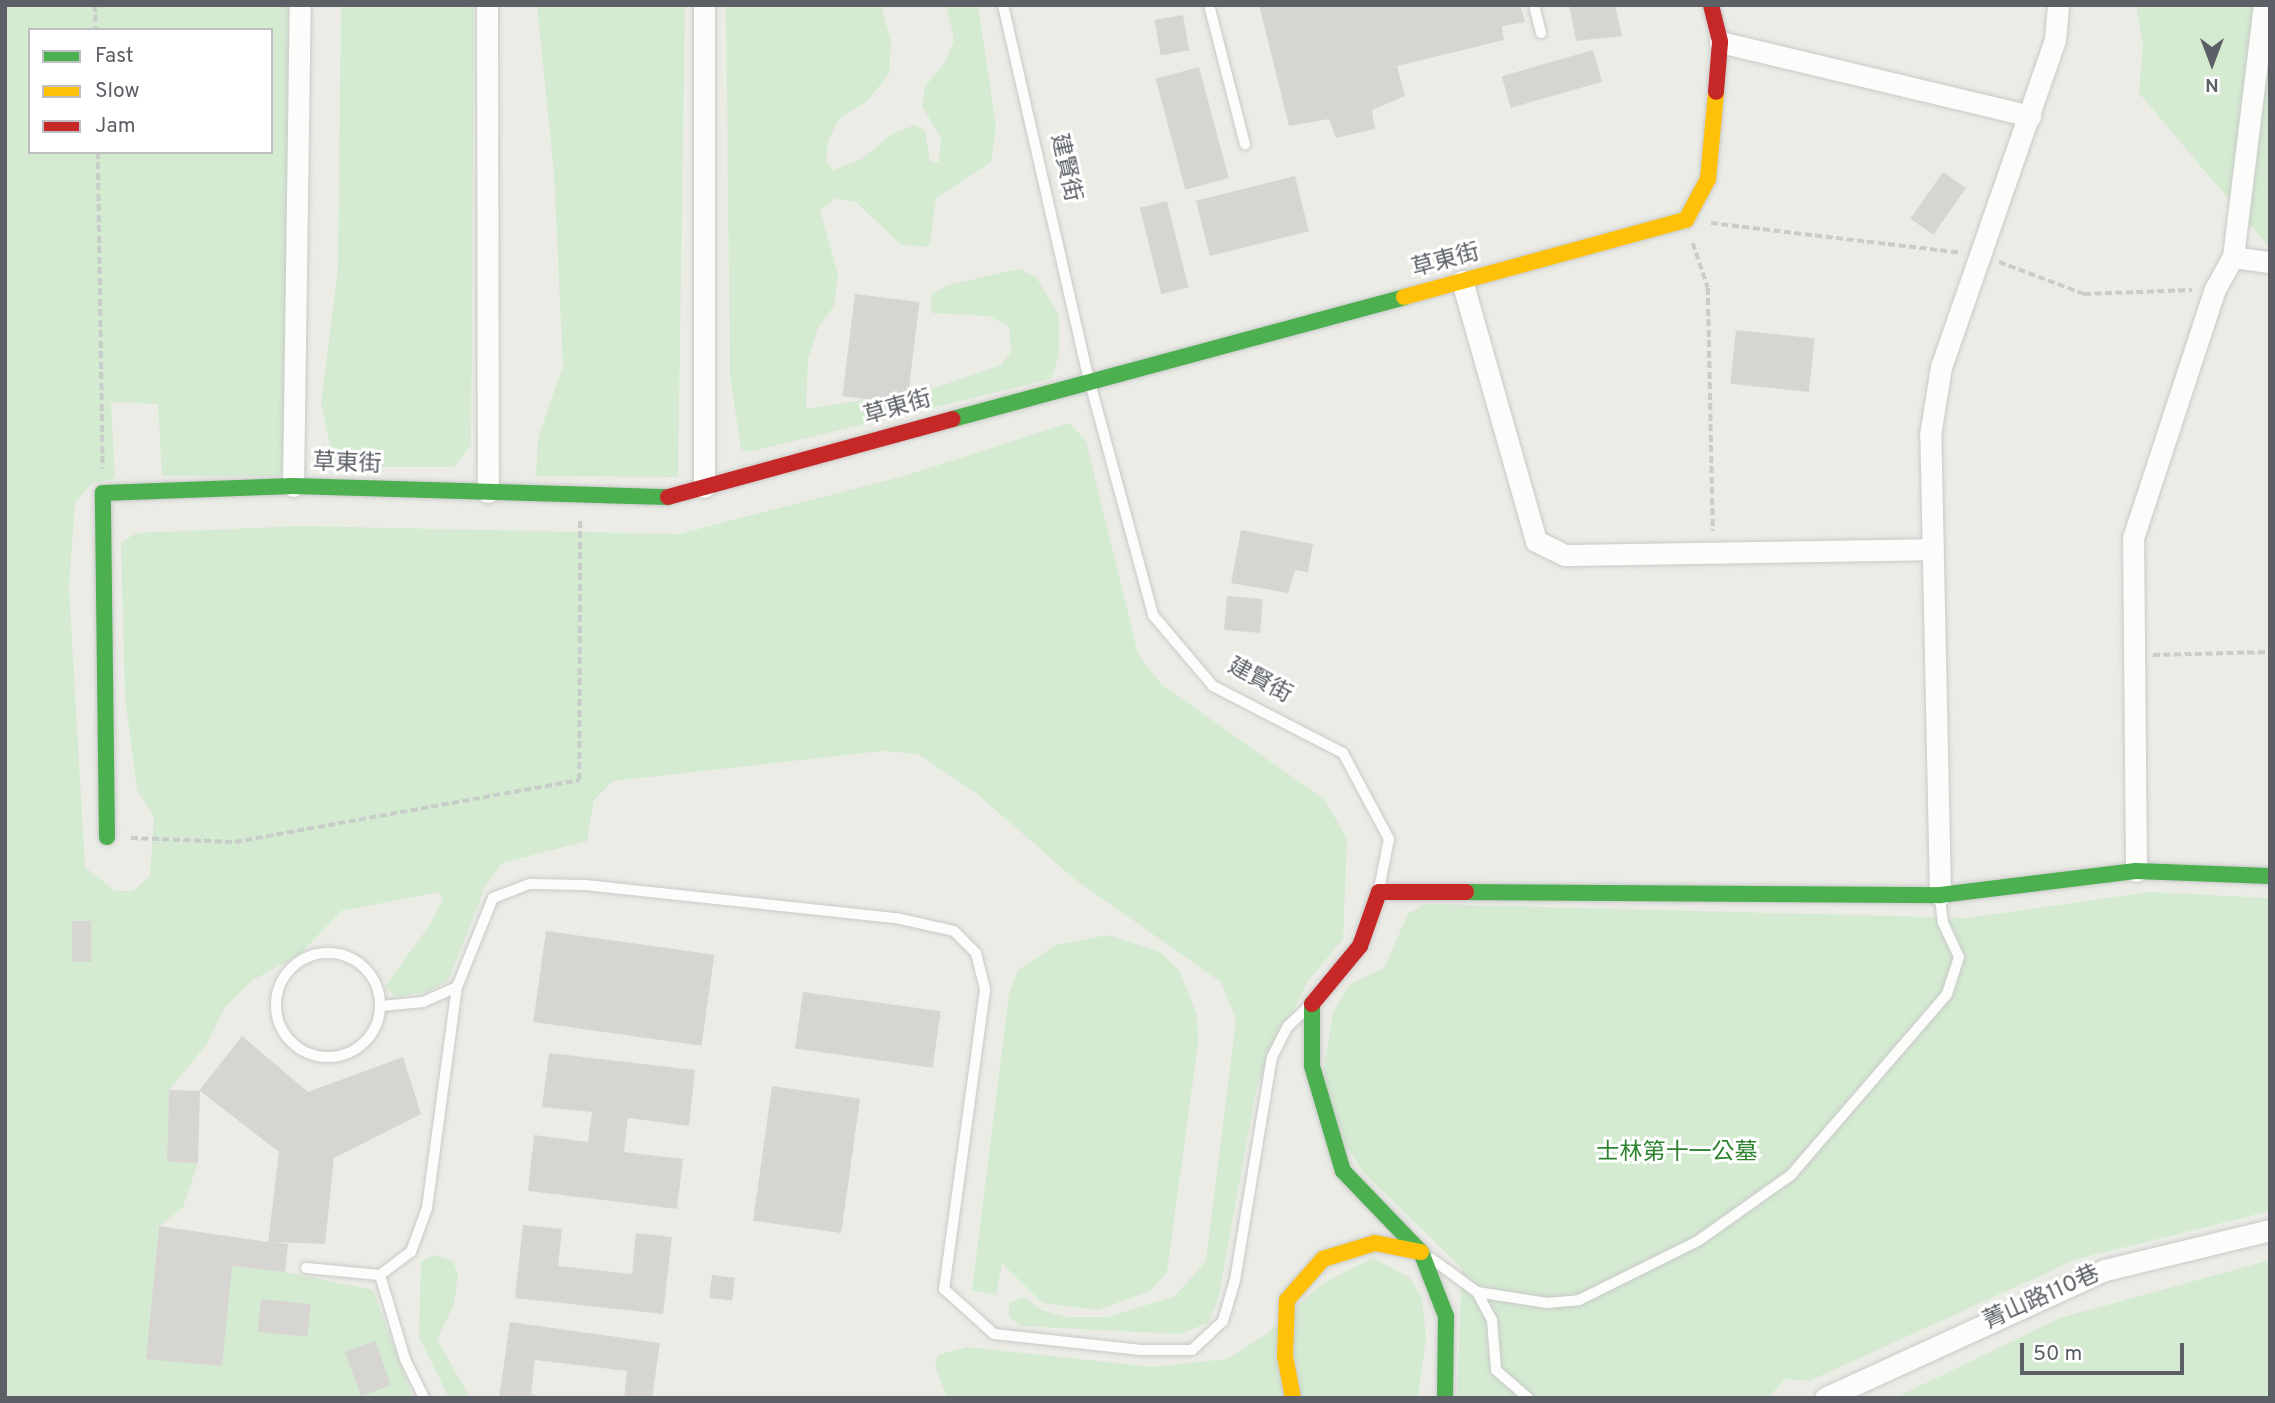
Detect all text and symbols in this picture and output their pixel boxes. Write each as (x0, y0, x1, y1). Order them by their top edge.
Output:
legend (28, 28, 273, 154)
north arrow (2177, 28, 2247, 98)
text: Fast (95, 43, 134, 70)
text: N (2205, 72, 2219, 96)
text: Slow (95, 78, 140, 105)
text: Jam (95, 113, 136, 140)
street label: 建賢街 (1043, 131, 1085, 205)
street label: 草東街 (1409, 240, 1483, 284)
street label: 草東街 (861, 386, 935, 432)
street label: 草東街 (312, 450, 382, 480)
street label: 建賢街 (1222, 654, 1296, 710)
park label: 士林第十一公墓 (1597, 1140, 1757, 1168)
street label: 菁山路110巷 (1980, 1261, 2104, 1337)
scale bar (2023, 1330, 2188, 1374)
text: 50 m (2033, 1341, 2082, 1368)

